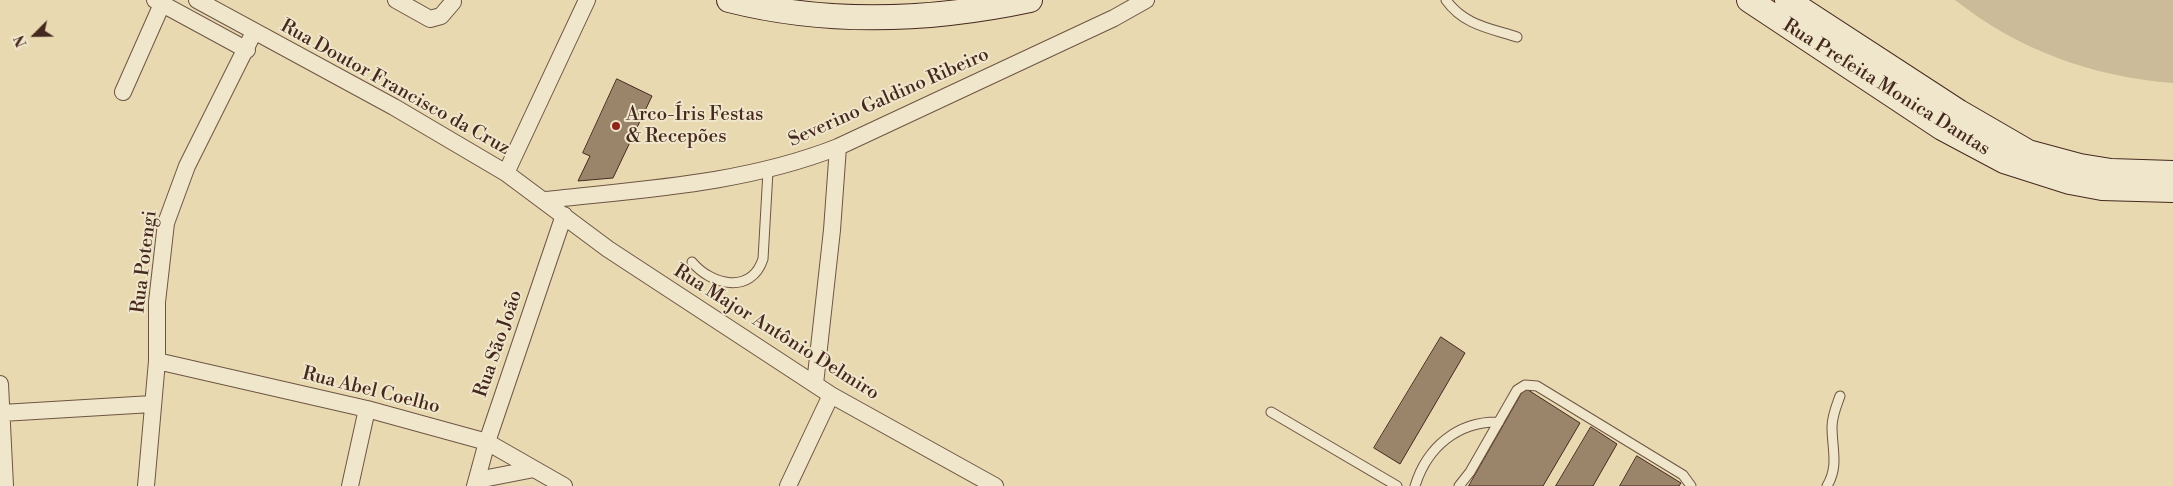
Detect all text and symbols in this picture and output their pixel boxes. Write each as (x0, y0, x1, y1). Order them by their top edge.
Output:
north arrow (10, 10, 60, 60)
street label: Rua Doutor Francisco da Cruz (276, 15, 514, 161)
street label: Rua Prefeita Monica Dantas (1778, 15, 1994, 161)
text: N (11, 32, 32, 49)
street label: Severino Galdino Ribeiro (785, 43, 993, 153)
place label: Arco-Íris Festas & Recepões (626, 104, 763, 148)
marker: Arco-Íris Festas & Recepões (610, 120, 622, 132)
street label: Rua Potengi (127, 209, 163, 315)
street label: Rua Major Antônio Delmiro (669, 260, 883, 406)
street label: Rua São João (470, 287, 528, 401)
street label: Rua Abel Coelho (300, 363, 442, 419)

